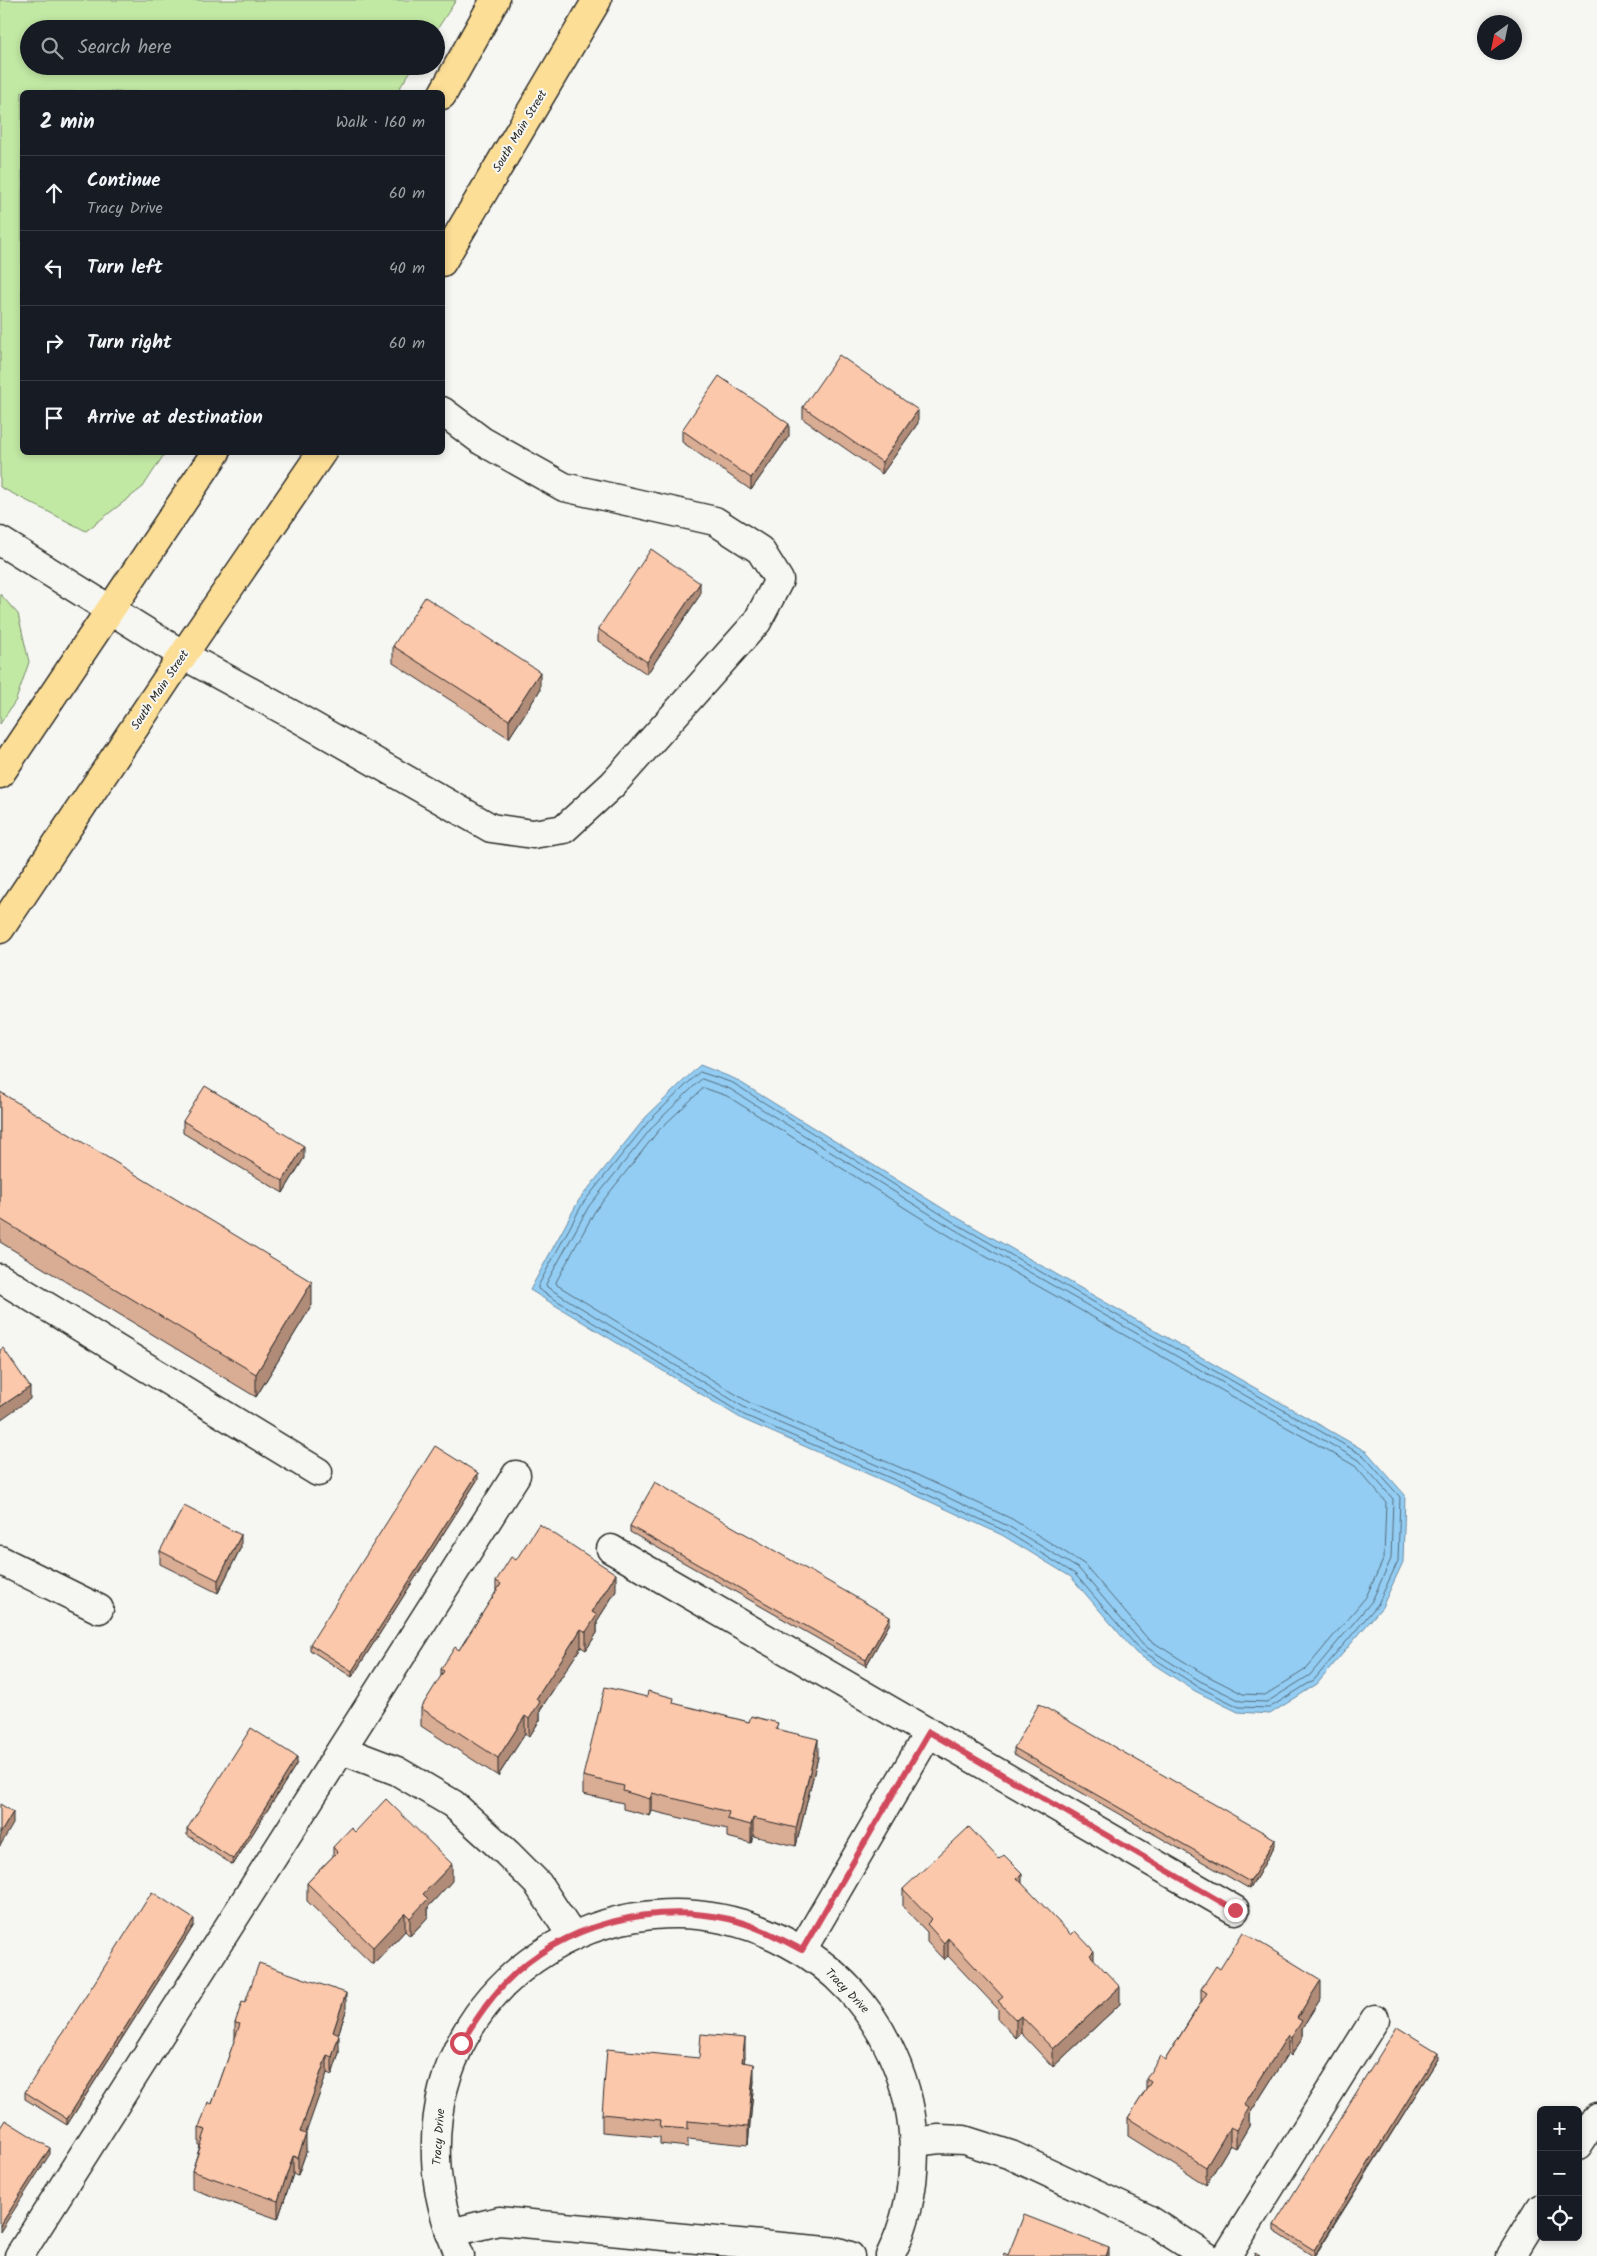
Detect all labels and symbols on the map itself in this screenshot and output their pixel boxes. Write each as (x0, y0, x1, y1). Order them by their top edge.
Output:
north arrow (1477, 15, 1522, 60)
street label: South Main Street (488, 86, 552, 176)
street label: South Main Street (126, 646, 194, 734)
route end (1224, 1899, 1247, 1922)
street label: Tracy Drive (820, 1964, 874, 2018)
route start (450, 2032, 473, 2055)
street label: Tracy Drive (428, 2107, 451, 2166)

